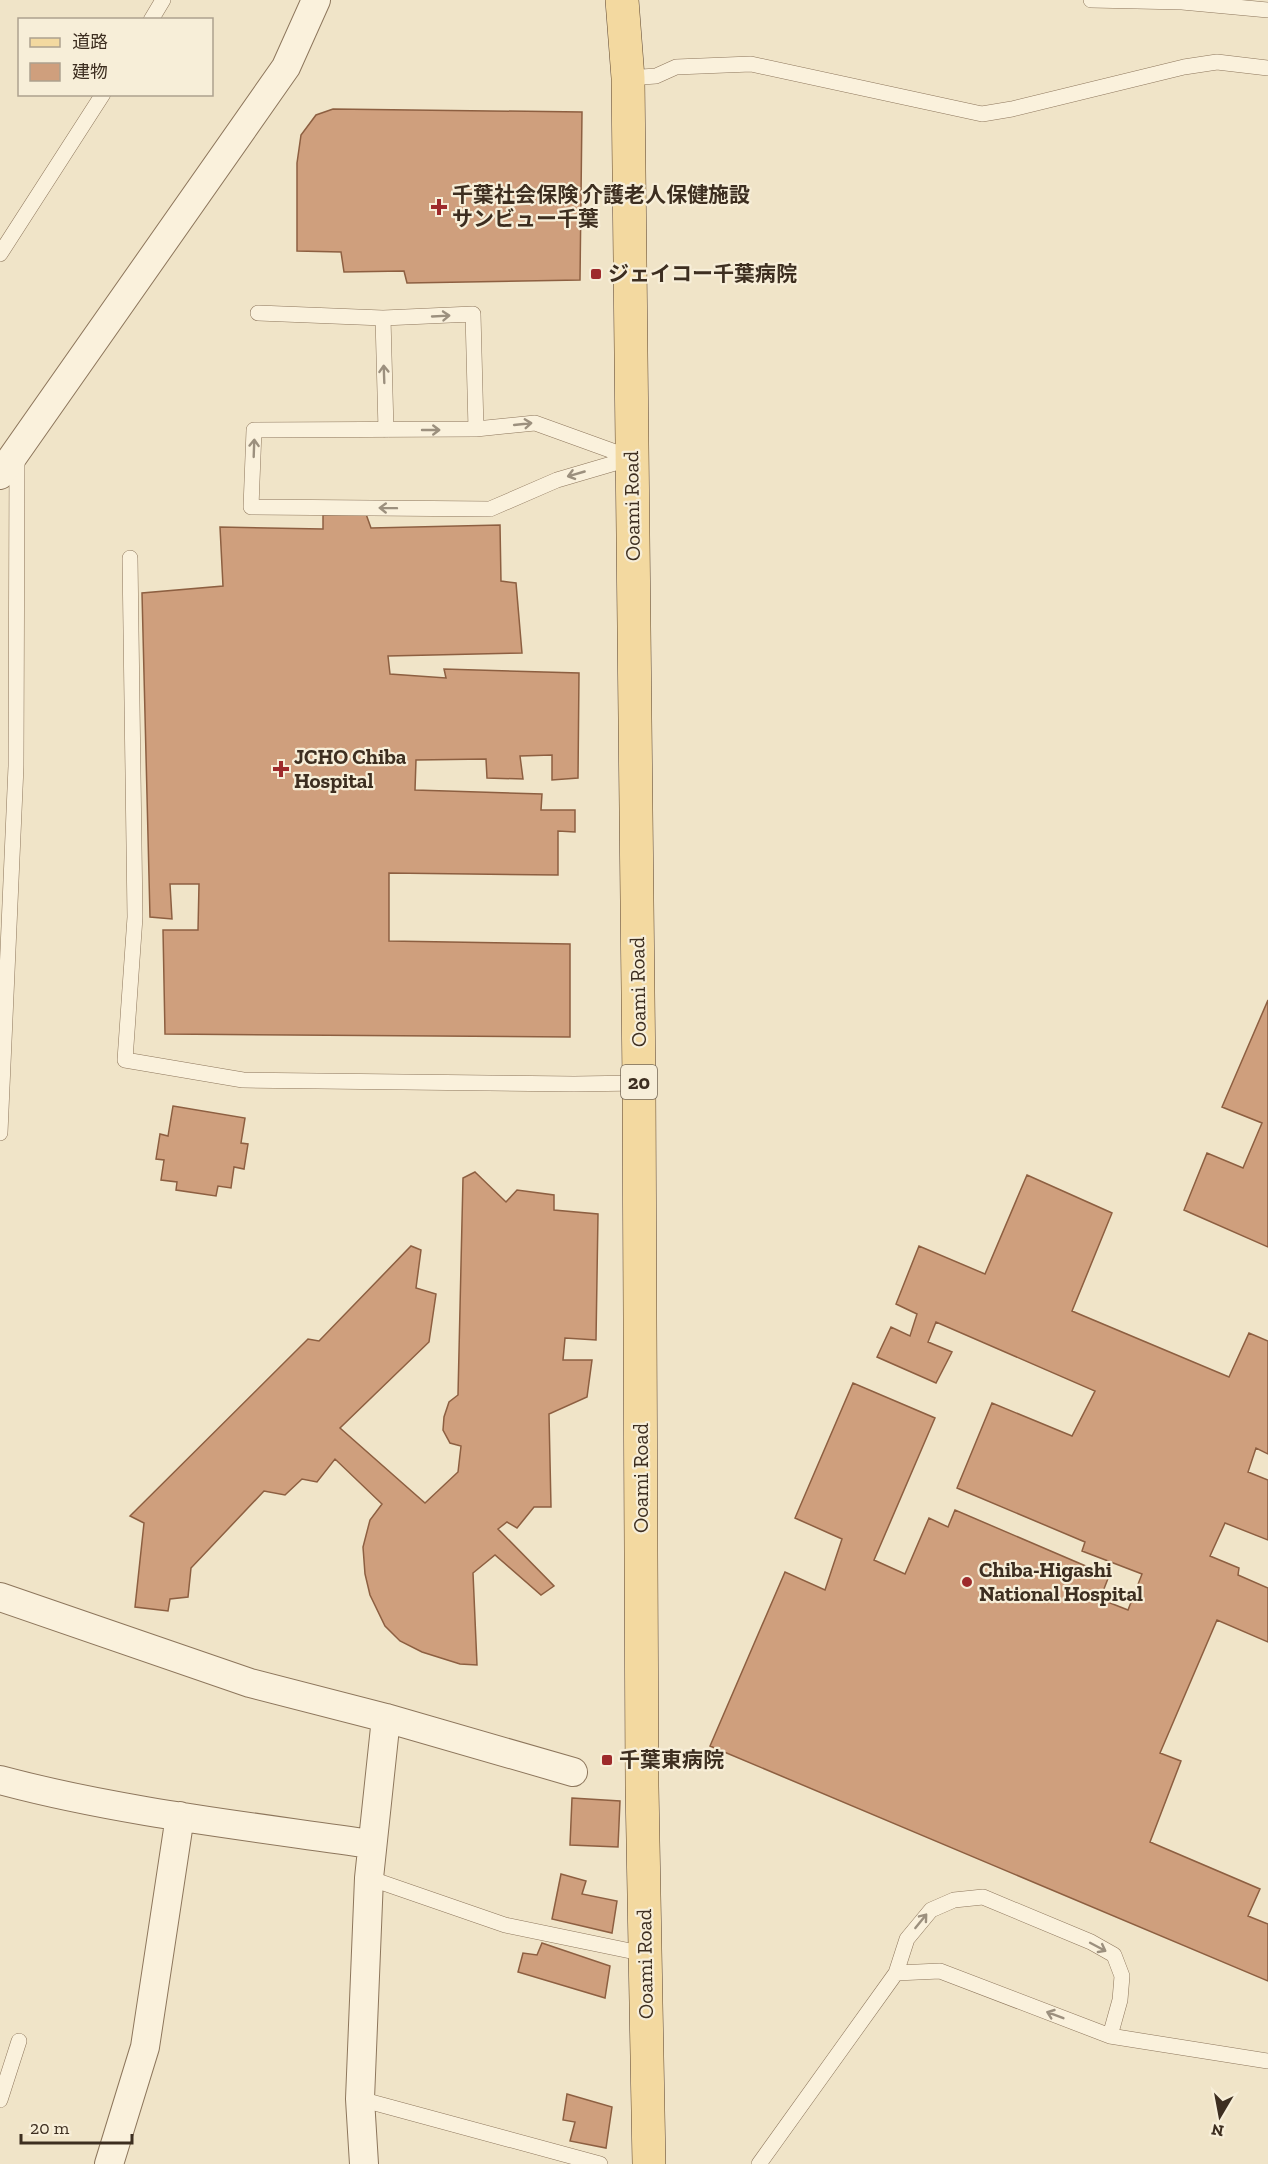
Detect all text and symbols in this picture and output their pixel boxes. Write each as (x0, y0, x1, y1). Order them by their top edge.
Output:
legend (18, 18, 213, 96)
text: 道路 (72, 31, 108, 53)
text: 建物 (72, 61, 108, 83)
place label: 千葉社会保険 介護老人保健施設 サンビュー千葉 (452, 182, 750, 231)
marker: 千葉社会保険 介護老人保健施設 サンビュー千葉 (430, 198, 448, 216)
place label: ジェイコー千葉病院 (608, 261, 797, 286)
marker: ジェイコー千葉病院 (589, 267, 603, 281)
one-way arrow (430, 310, 450, 321)
one-way arrow (378, 364, 390, 384)
one-way arrow (513, 418, 532, 429)
one-way arrow (420, 424, 440, 436)
one-way arrow (248, 439, 259, 459)
street label: Ooami Road (618, 450, 645, 561)
one-way arrow (567, 469, 586, 481)
one-way arrow (378, 502, 398, 514)
place label: JCHO Chiba Hospital (294, 744, 407, 793)
marker: JCHO Chiba Hospital (272, 760, 290, 778)
street label: Ooami Road (624, 936, 651, 1047)
road number: 20 (621, 1065, 657, 1099)
street label: Ooami Road (628, 1422, 653, 1533)
place label: Chiba-Higashi National Hospital (979, 1557, 1143, 1606)
marker: Chiba-Higashi National Hospital (960, 1575, 974, 1589)
place label: 千葉東病院 (619, 1747, 724, 1772)
marker: 千葉東病院 (600, 1753, 614, 1767)
street label: Ooami Road (631, 1908, 658, 2019)
one-way arrow (915, 1914, 928, 1930)
one-way arrow (1089, 1941, 1106, 1953)
one-way arrow (1046, 2009, 1065, 2020)
north arrow (1190, 2086, 1250, 2146)
scale bar (21, 2107, 132, 2145)
text: 20 m (30, 2117, 70, 2139)
text: N (1210, 2120, 1225, 2141)

